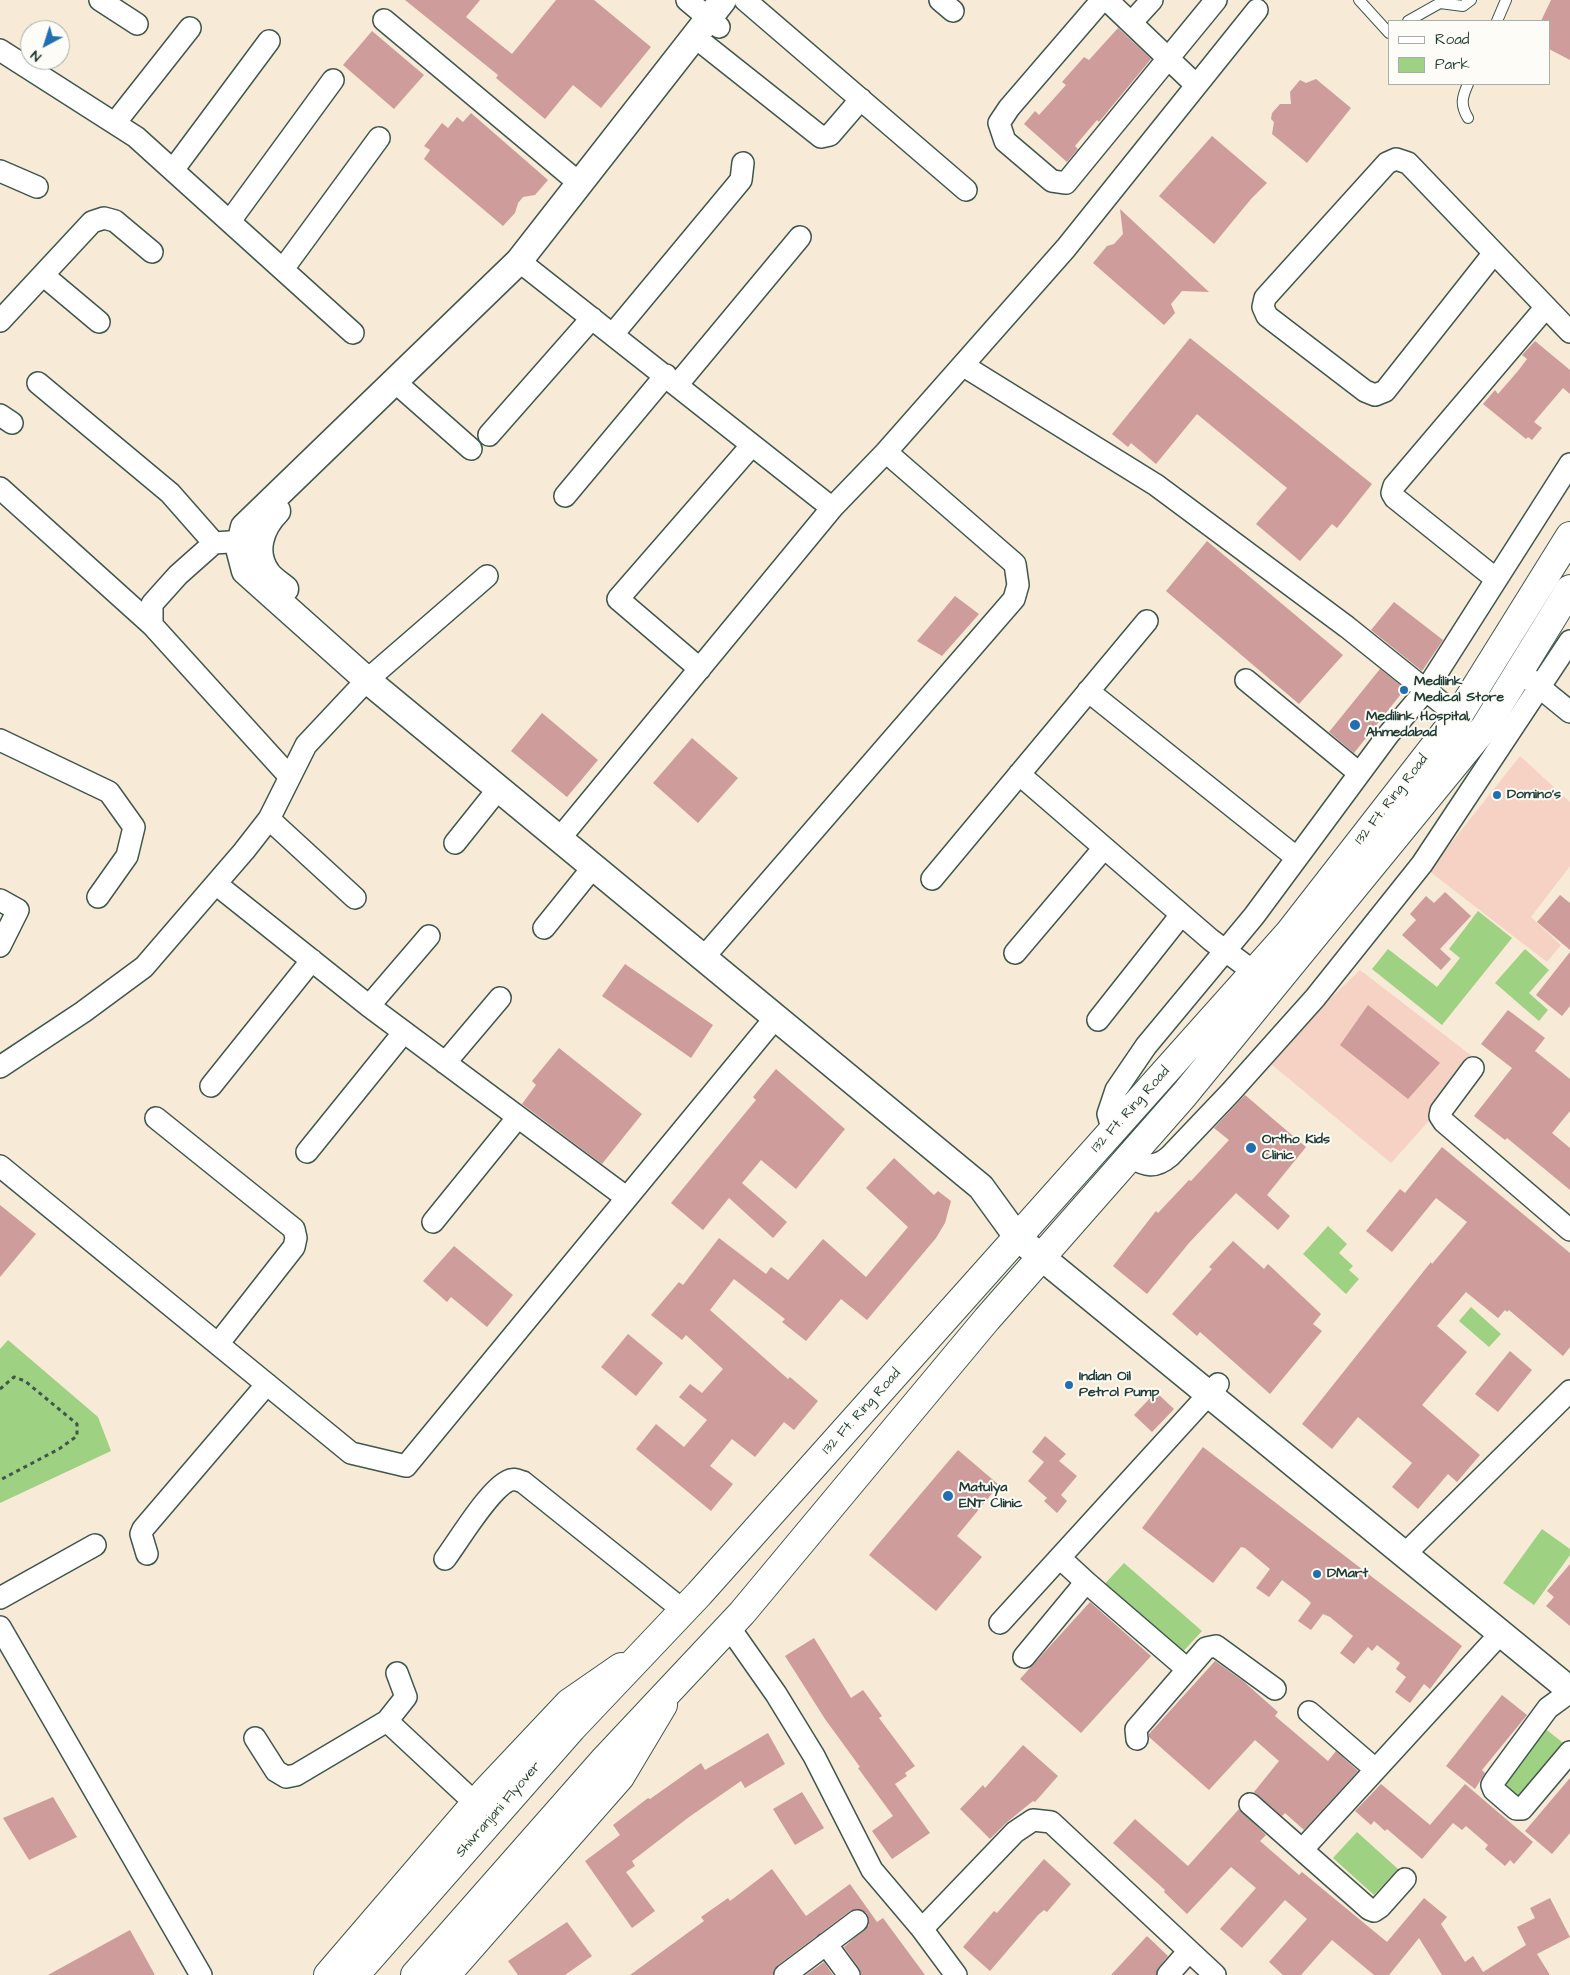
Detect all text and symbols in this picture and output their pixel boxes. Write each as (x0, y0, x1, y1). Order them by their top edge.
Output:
north arrow (20, 20, 70, 70)
legend (1388, 20, 1550, 85)
text: Road (1435, 29, 1469, 50)
text: N (26, 45, 46, 66)
text: Park (1435, 54, 1470, 75)
place label: Medilink Medical Store (1414, 674, 1504, 706)
marker: Medilink Medical Store (1398, 684, 1410, 696)
place label: Medilink Hospital, Ahmedabad (1366, 709, 1471, 742)
marker: Medilink Hospital, Ahmedabad (1348, 718, 1362, 732)
street label: 132 Ft. Ring Road (1352, 752, 1432, 848)
place label: Domino's (1507, 787, 1561, 803)
marker: Domino's (1491, 789, 1503, 801)
street label: 132 Ft. Ring Road (1088, 1064, 1174, 1156)
place label: Ortho Kids Clinic (1262, 1132, 1330, 1164)
marker: Ortho Kids Clinic (1244, 1141, 1258, 1155)
street label: 132 Ft. Ring Road (819, 1366, 905, 1458)
place label: Indian Oil Petrol Pump (1079, 1369, 1159, 1401)
marker: Indian Oil Petrol Pump (1063, 1379, 1075, 1391)
place label: Matulya ENT Clinic (959, 1480, 1023, 1512)
marker: Matulya ENT Clinic (941, 1489, 955, 1503)
place label: DMart (1327, 1566, 1368, 1582)
marker: DMart (1311, 1568, 1323, 1580)
street label: Shivranjani Flyover (453, 1759, 545, 1861)

